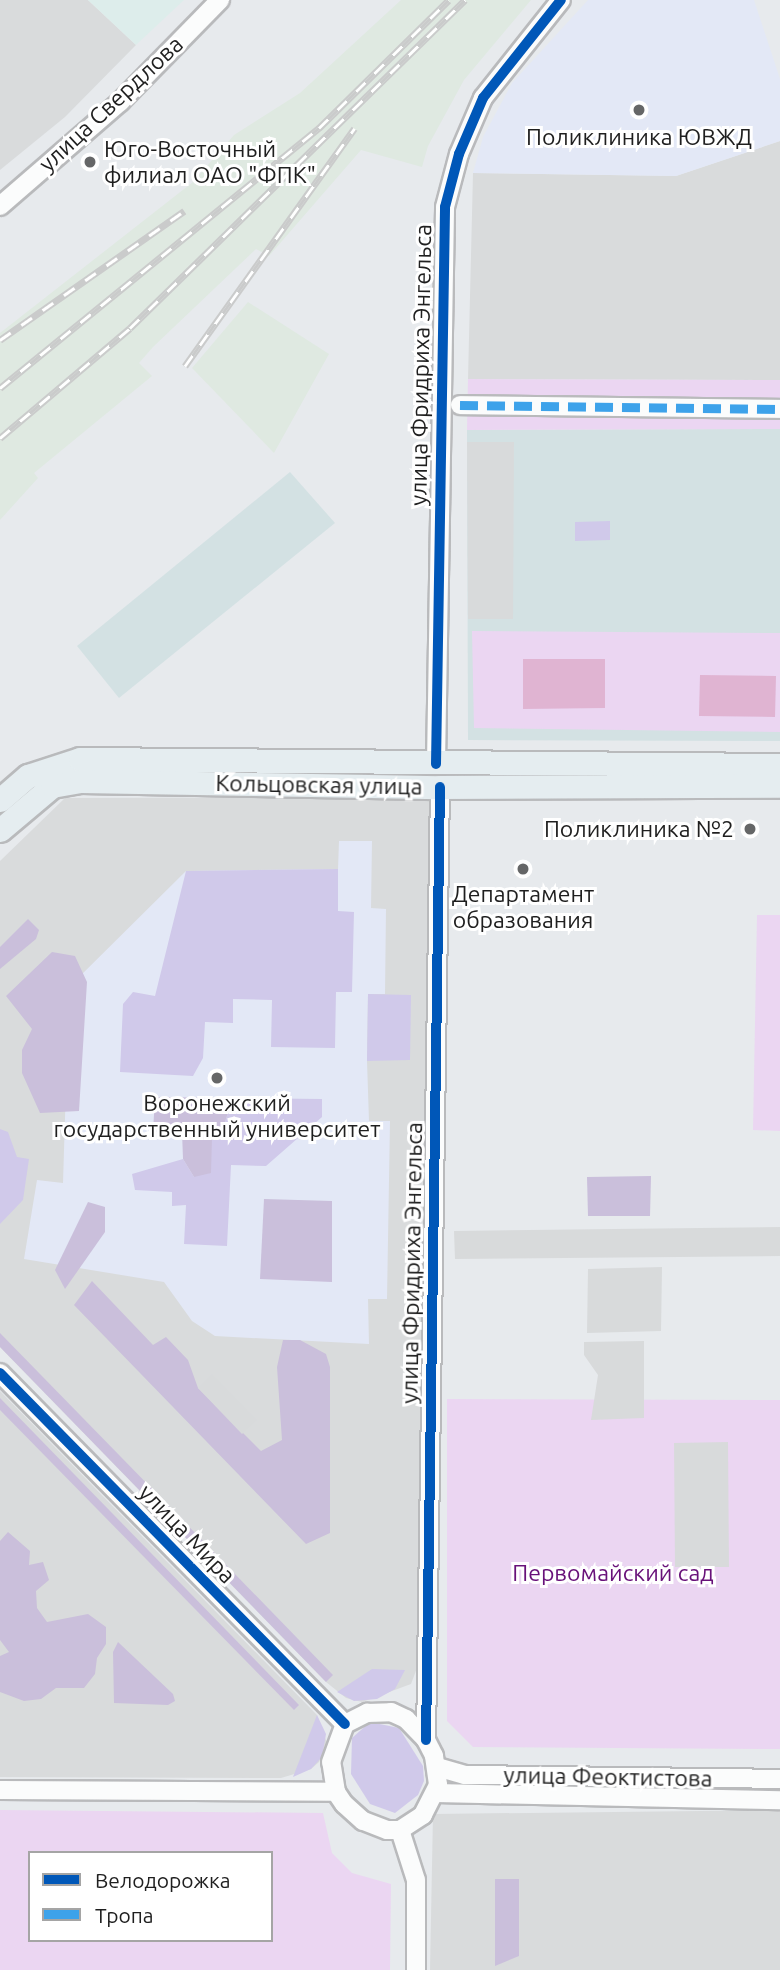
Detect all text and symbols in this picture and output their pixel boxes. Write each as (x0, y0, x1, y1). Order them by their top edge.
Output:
street label: улица Свердлова (33, 30, 189, 178)
marker: Поликлиника ЮВЖД (629, 100, 649, 120)
place label: Поликлиника ЮВЖД (526, 123, 752, 151)
place label: Юго-Восточный филиал ОАО "ФПК" (104, 135, 316, 189)
marker: Юго-Восточный филиал ОАО "ФПК" (82, 154, 98, 170)
street label: улица Фридриха Энгельса (405, 224, 437, 506)
street label: Кольцовская улица (215, 769, 423, 801)
place label: Поликлиника №2 (544, 815, 734, 843)
marker: Поликлиника №2 (740, 819, 760, 839)
marker: Департамент образования (515, 861, 531, 877)
place label: Департамент образования (452, 880, 594, 934)
marker: Воронежский государственный университет (209, 1070, 225, 1086)
place label: Воронежский государственный университет (53, 1089, 381, 1143)
street label: улица Фридриха Энгельса (396, 1122, 428, 1404)
street label: улица Мира (133, 1479, 241, 1589)
park label: Первомайский сад (512, 1559, 714, 1587)
street label: улица Феоктистова (503, 1761, 713, 1793)
legend (28, 1851, 273, 1942)
text: Велодорожка (95, 1868, 231, 1892)
text: Тропа (95, 1903, 154, 1927)

